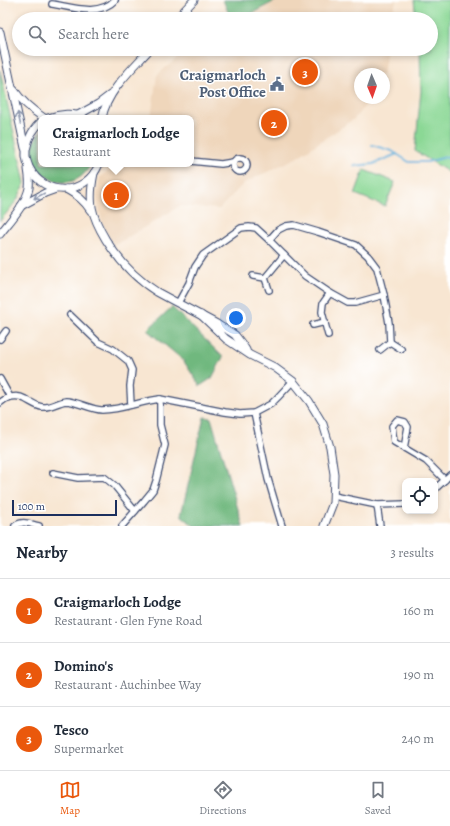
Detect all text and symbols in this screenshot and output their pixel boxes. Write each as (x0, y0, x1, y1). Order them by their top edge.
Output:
search box (12, 12, 438, 56)
icon: search (26, 23, 48, 45)
text: Search here (58, 24, 129, 44)
pin: 3 (292, 57, 318, 87)
place label: Craigmarloch Post Office (180, 65, 266, 102)
north arrow (354, 68, 390, 104)
public building icon: Craigmarloch Post Office (269, 76, 285, 92)
pin: 2 (261, 108, 287, 138)
one-way arrow (14, 112, 22, 125)
popup (38, 115, 194, 167)
text: Craigmarloch Lodge (52, 123, 180, 143)
text: Restaurant (52, 143, 111, 160)
pin: 1 (103, 180, 129, 210)
one-way arrow (33, 193, 45, 200)
your location (226, 308, 246, 328)
map controls (402, 478, 438, 514)
button: locate (402, 478, 438, 514)
scale bar (12, 498, 117, 517)
text: 100 m (18, 499, 45, 514)
text: Nearby (16, 541, 67, 564)
text: 3 results (390, 544, 434, 561)
text: Craigmarloch Lodge (54, 592, 181, 612)
text: 1 (27, 602, 31, 619)
text: 160 m (403, 602, 434, 619)
text: Restaurant · Glen Fyne Road (54, 612, 202, 629)
text: Domino's (54, 656, 113, 676)
text: 2 (26, 666, 32, 683)
text: 190 m (403, 666, 434, 683)
text: Restaurant · Auchinbee Way (54, 676, 201, 693)
text: Tesco (54, 720, 89, 740)
text: 3 (26, 730, 32, 747)
text: 240 m (402, 730, 434, 747)
text: Supermarket (54, 740, 124, 757)
tab: Map (59, 779, 81, 818)
tab: Directions (199, 779, 247, 818)
tab: Saved (365, 779, 391, 818)

